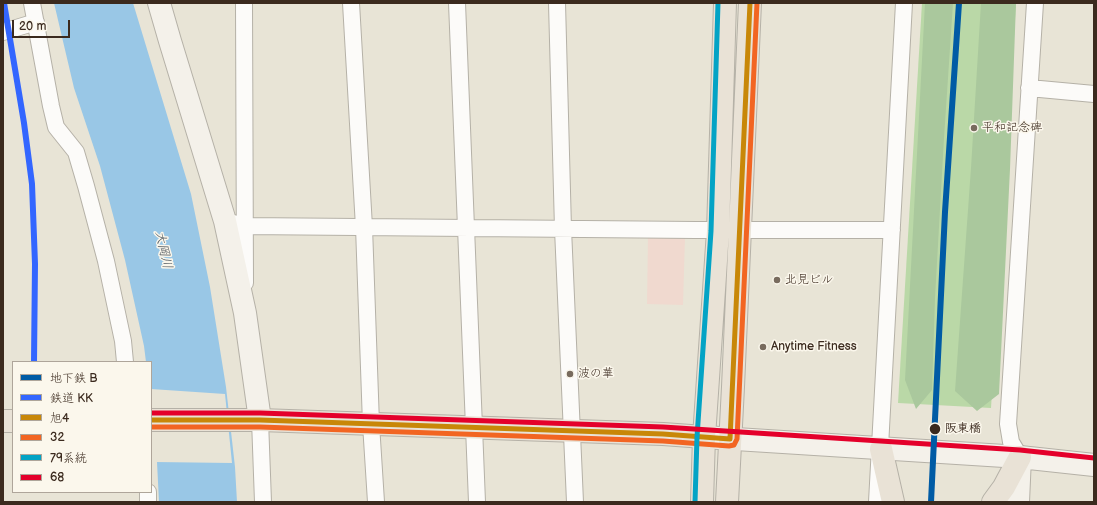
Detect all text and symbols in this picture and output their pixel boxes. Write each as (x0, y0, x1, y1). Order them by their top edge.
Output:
scale bar (14, 12, 72, 38)
text: 20 m (19, 19, 46, 34)
place label: 平和記念碑 (982, 121, 1042, 135)
marker: 平和記念碑 (969, 123, 979, 133)
water label: 大岡川 (151, 229, 175, 271)
place label: 北見ビル (785, 273, 833, 287)
marker: 北見ビル (772, 275, 782, 285)
place label: Anytime Fitness (771, 340, 857, 354)
marker: Anytime Fitness (758, 342, 768, 352)
legend (12, 361, 152, 493)
place label: 波の華 (578, 367, 614, 381)
marker: 波の華 (565, 369, 575, 379)
text: 地下鉄 B (50, 371, 97, 386)
text: 鉄道 KK (50, 391, 93, 406)
text: 旭4 (50, 411, 69, 426)
marker: 阪東橋 (928, 422, 942, 436)
place label: 阪東橋 (945, 422, 981, 436)
text: 32 (50, 430, 64, 445)
text: 79系統 (50, 451, 87, 466)
text: 68 (50, 470, 64, 485)

